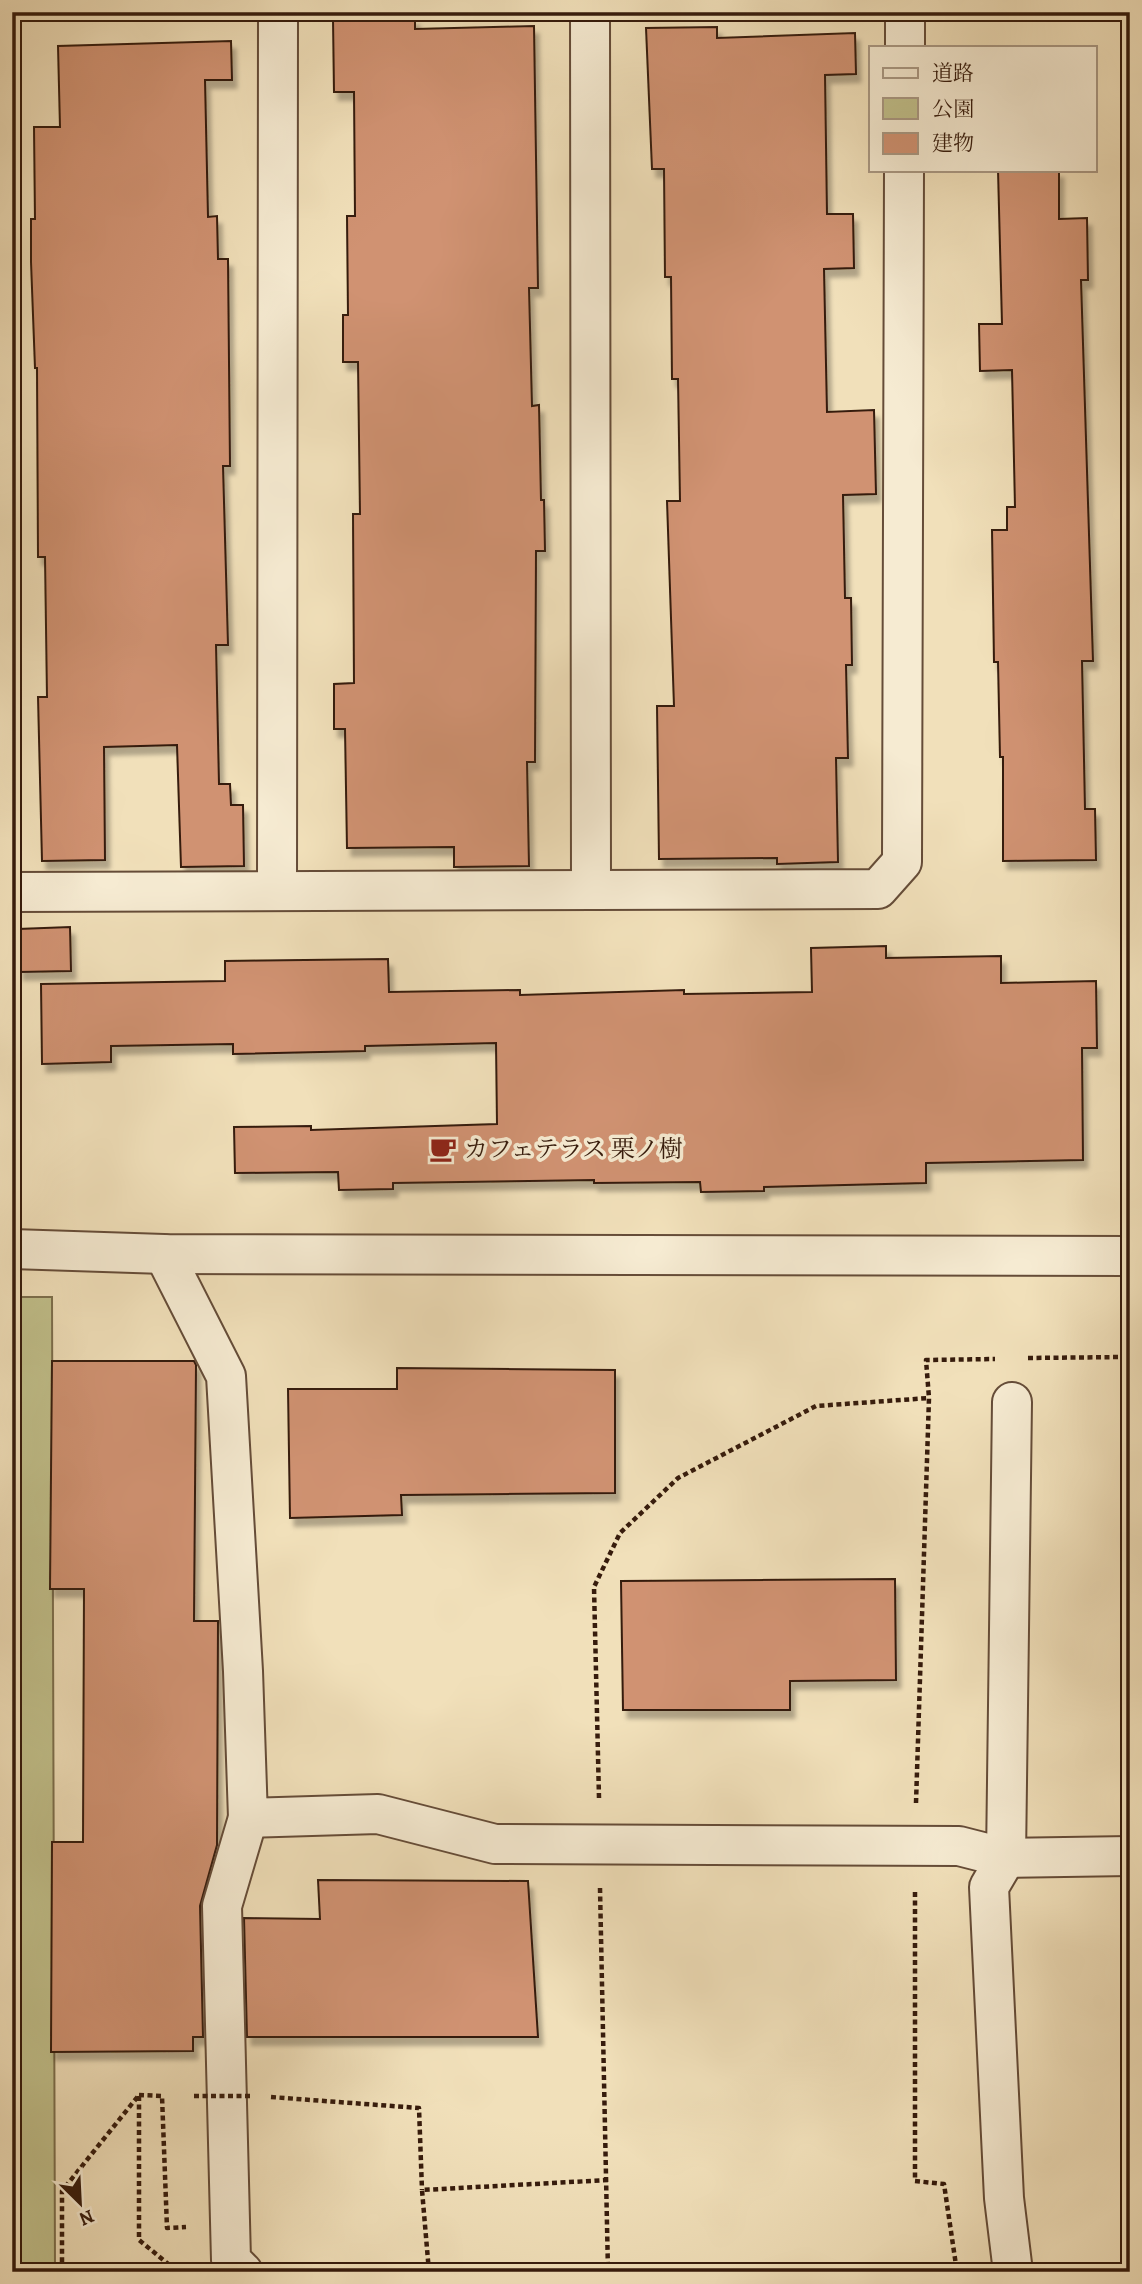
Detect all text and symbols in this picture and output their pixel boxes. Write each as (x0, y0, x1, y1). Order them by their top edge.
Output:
legend (869, 46, 1096, 172)
text: 道路 (932, 59, 974, 87)
text: 公園 (932, 95, 974, 123)
text: 建物 (932, 129, 974, 157)
place label: カフェテラス 栗ノ樹 (464, 1133, 683, 1165)
cafe icon: カフェテラス 栗ノ樹 (428, 1134, 458, 1164)
north arrow (46, 2168, 116, 2238)
text: N (75, 2203, 98, 2232)

